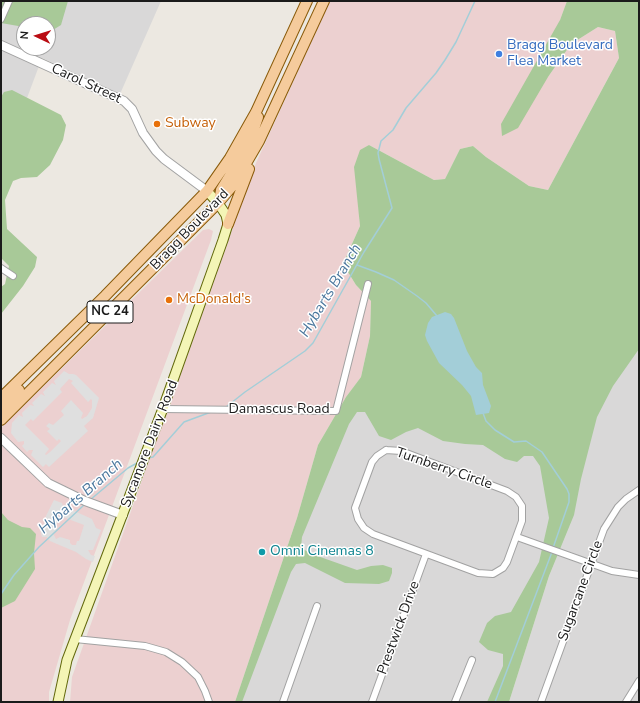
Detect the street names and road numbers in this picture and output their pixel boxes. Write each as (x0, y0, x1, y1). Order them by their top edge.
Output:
street label: Carol Street (48, 60, 124, 108)
street label: Bragg Boulevard (147, 186, 233, 274)
road number: NC 24 (87, 301, 133, 323)
street label: Sycamore Dairy Road (118, 378, 182, 510)
street label: Damascus Road (228, 402, 330, 418)
street label: Turnberry Circle (394, 445, 494, 493)
street label: Sugarcane Circle (555, 539, 607, 643)
street label: Prestwick Drive (374, 579, 424, 677)

